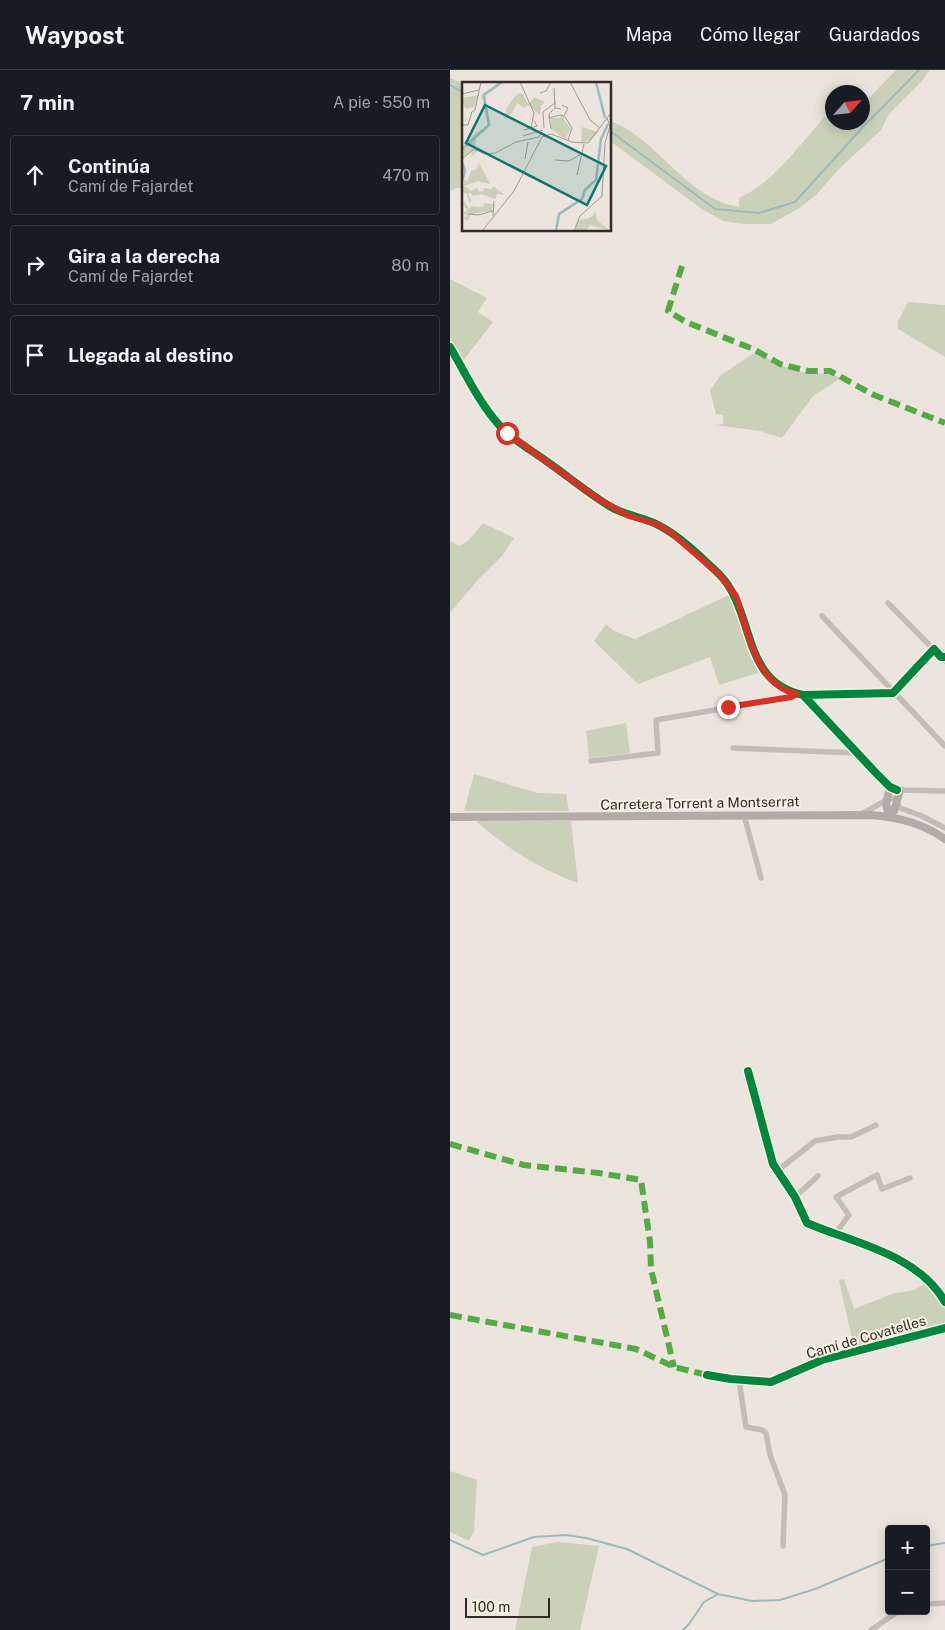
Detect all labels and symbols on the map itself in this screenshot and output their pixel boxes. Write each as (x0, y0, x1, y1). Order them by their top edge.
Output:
inset map (462, 82, 611, 231)
north arrow (825, 85, 870, 130)
route start (496, 422, 519, 445)
route end (717, 696, 740, 719)
street label: Carretera Torrent a Montserrat (600, 793, 800, 813)
street label: Camí de Covatelles (804, 1312, 928, 1362)
scale bar (465, 1595, 550, 1618)

